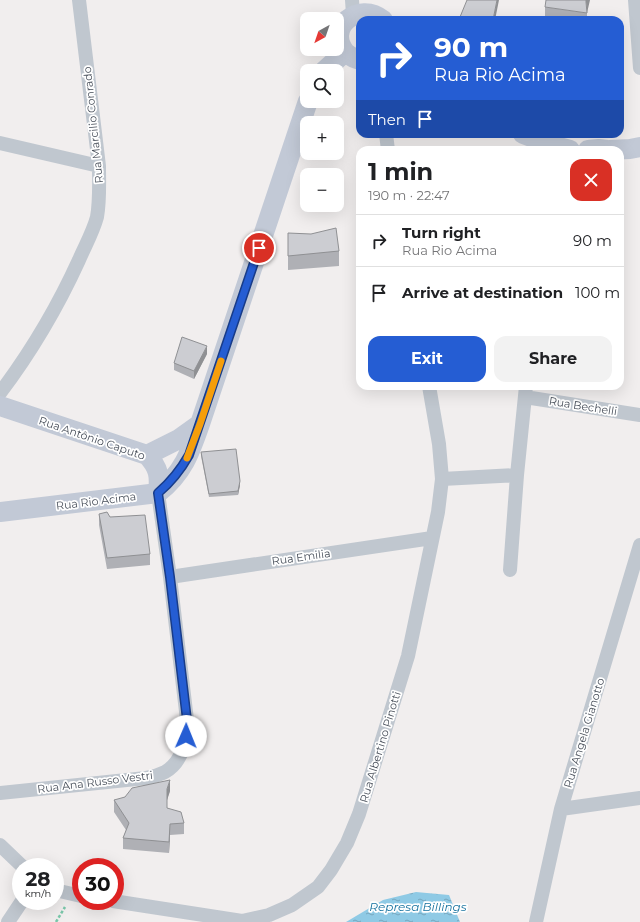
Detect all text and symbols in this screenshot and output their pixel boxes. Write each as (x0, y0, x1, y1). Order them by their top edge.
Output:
north arrow (300, 12, 344, 56)
map controls (300, 12, 344, 212)
text: 90 m (434, 30, 508, 64)
icon: right (368, 32, 420, 84)
button: search (300, 64, 344, 108)
text: Rua Rio Acima (434, 64, 566, 86)
street label: Rua Marcilio Conrado (80, 66, 106, 184)
icon: arrive (414, 108, 436, 130)
text: Then (368, 110, 406, 129)
button: + (300, 116, 344, 160)
text: 1 min (368, 157, 433, 186)
button: close (570, 159, 612, 201)
button: − (300, 168, 344, 212)
text: 190 m · 22:47 (368, 187, 450, 203)
text: Turn right (402, 223, 481, 242)
icon: right (368, 230, 390, 252)
pin (242, 231, 276, 265)
text: 90 m (573, 231, 612, 250)
icon: arrive (248, 237, 270, 259)
text: Rua Rio Acima (402, 242, 497, 258)
icon: arrive (368, 282, 390, 304)
text: Arrive at destination (402, 283, 563, 302)
text: 100 m (575, 283, 620, 302)
button: Exit (368, 336, 486, 382)
button: Share (494, 336, 612, 382)
street label: Rua Bechelli (548, 394, 618, 418)
street label: Rua Antônio Caputo (37, 413, 147, 463)
street label: Rua Rio Acima (55, 489, 137, 513)
street label: Rua Emilia (271, 546, 331, 568)
street label: Rua Angela Gianotto (561, 676, 607, 790)
street label: Rua Albertino Pinotti (356, 690, 404, 804)
position arrow (165, 715, 207, 757)
street label: Rua Ana Russo Vestri (37, 768, 154, 796)
speed limit sign: 30 (72, 858, 124, 910)
text: 28 (26, 867, 51, 891)
text: km/h (25, 887, 51, 900)
water label: Represa Billings (369, 899, 467, 914)

